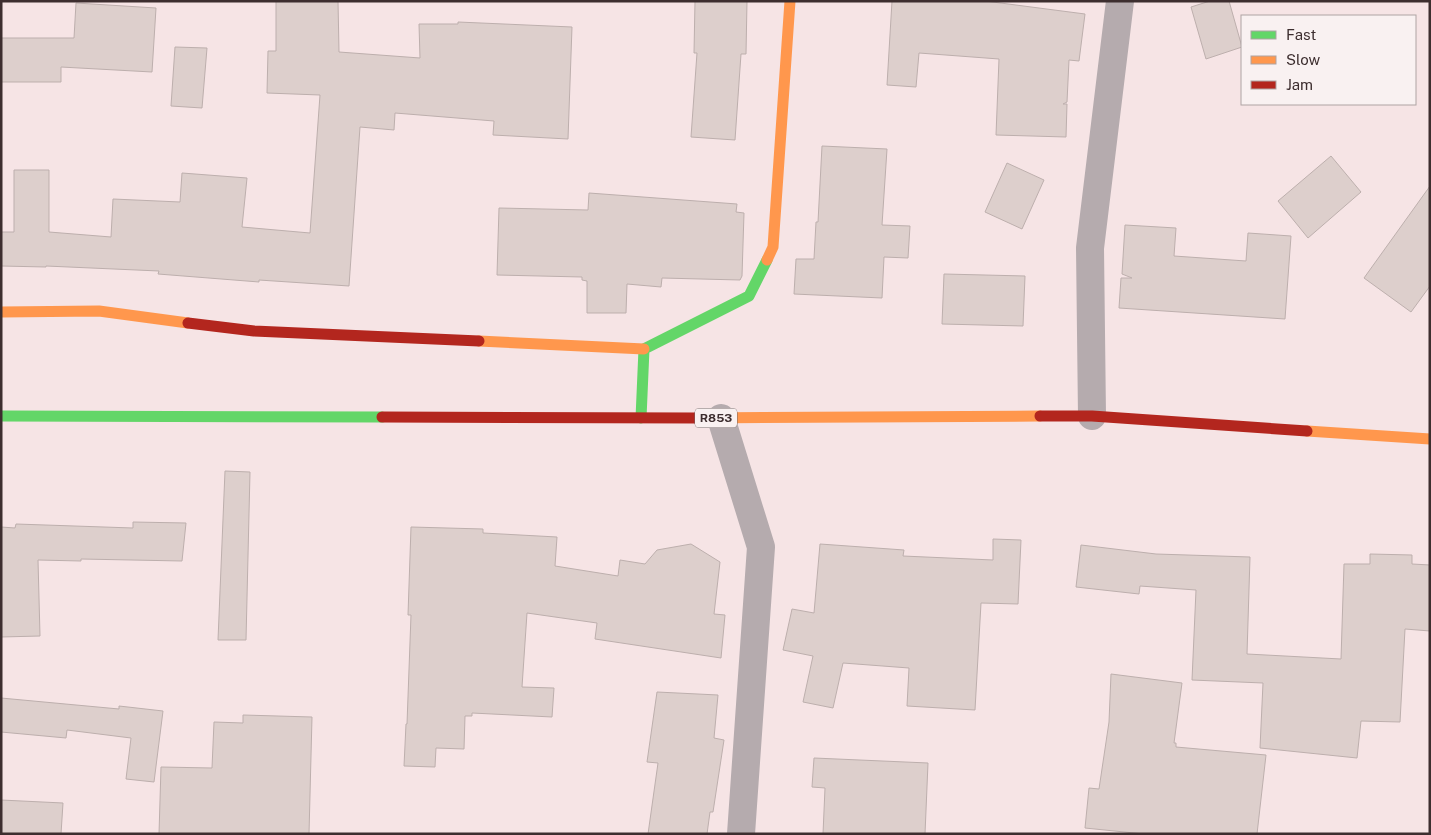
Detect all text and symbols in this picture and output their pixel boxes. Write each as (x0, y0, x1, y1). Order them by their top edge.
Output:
legend (1241, 15, 1416, 105)
text: Fast (1286, 26, 1316, 43)
text: Slow (1286, 51, 1321, 68)
text: Jam (1286, 76, 1313, 93)
road number: R853 (695, 408, 737, 428)

